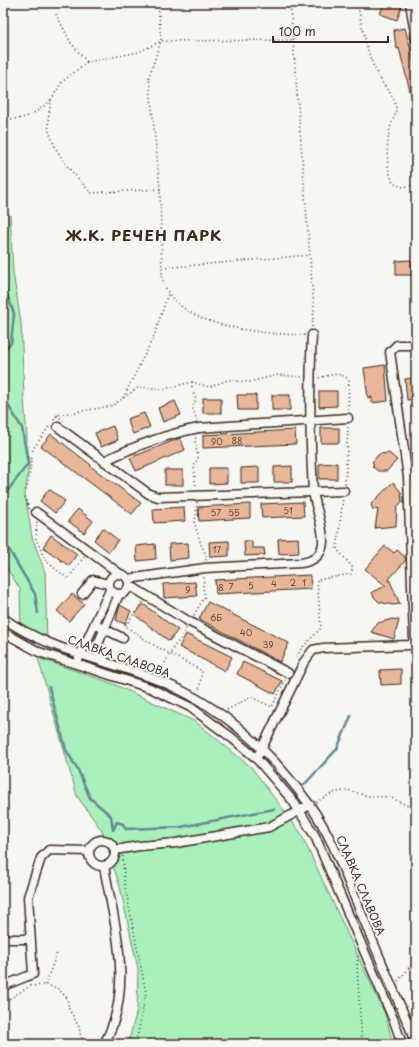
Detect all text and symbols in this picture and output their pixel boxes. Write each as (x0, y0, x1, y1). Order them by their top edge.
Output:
scale bar (273, 18, 388, 44)
text: 100 m (279, 22, 316, 40)
district label: Ж.К. РЕЧЕН ПАРК (65, 223, 222, 246)
house number: 88 (231, 433, 243, 447)
house number: 90 (211, 434, 223, 448)
house number: 51 (283, 503, 293, 517)
house number: 57 (211, 505, 221, 519)
house number: 55 (228, 505, 240, 519)
house number: 17 (213, 542, 222, 556)
house number: 2 (290, 575, 296, 589)
house number: 1 (302, 575, 306, 589)
house number: 4 (271, 576, 277, 590)
house number: 5 (248, 578, 254, 592)
house number: 7 (228, 579, 234, 593)
house number: 8 (218, 580, 224, 594)
house number: 9 (185, 582, 191, 596)
house number: 6Б (210, 610, 222, 624)
house number: 40 (240, 625, 253, 639)
street label: СЛАВКА СЛАВОВА (66, 631, 172, 682)
house number: 39 (262, 637, 274, 651)
street label: СЛАВКА СЛАВОВА (332, 832, 390, 938)

